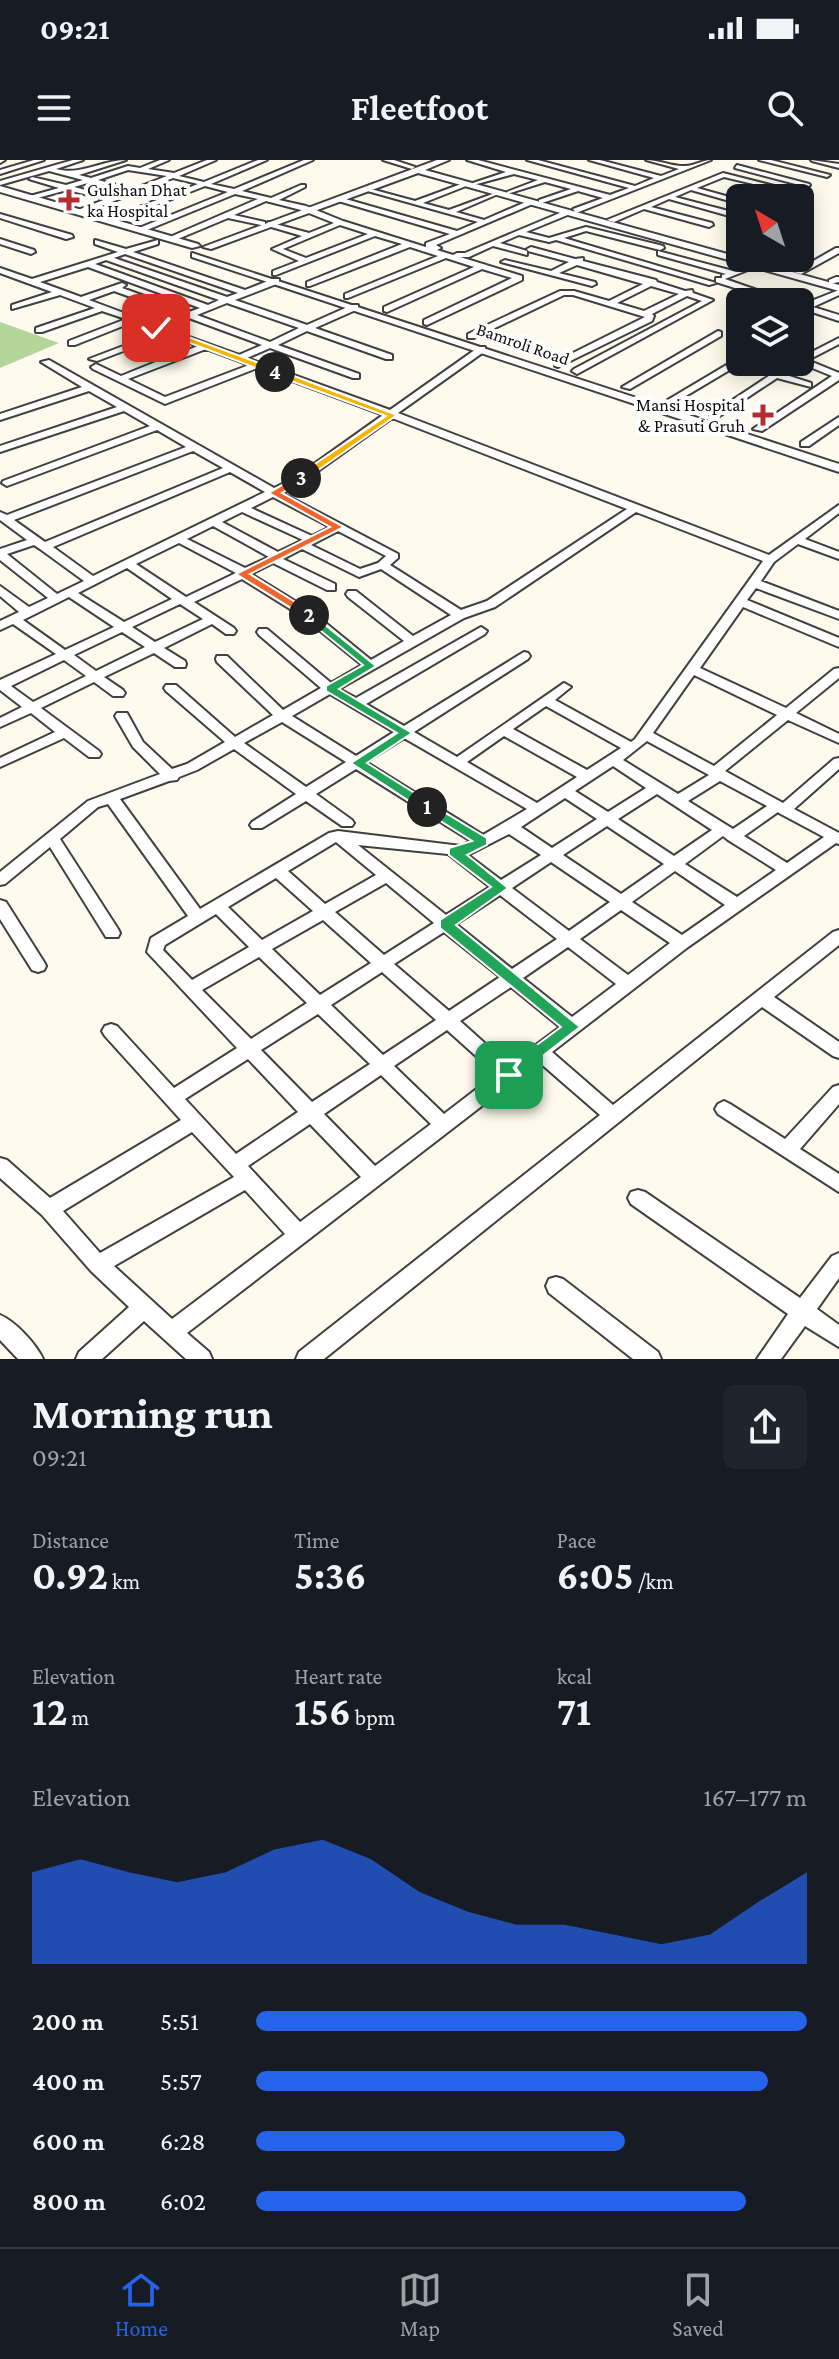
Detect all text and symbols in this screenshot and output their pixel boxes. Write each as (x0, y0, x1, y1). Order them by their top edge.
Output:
text: 09:21 (40, 12, 109, 45)
icon: menu (32, 86, 76, 130)
icon: search (763, 86, 807, 130)
text: Fleetfoot (351, 88, 488, 128)
place label: Gulshan Dhat ka Hospital (87, 180, 188, 221)
north arrow (726, 184, 814, 272)
map controls (726, 184, 814, 376)
marker: Gulshan Dhat ka Hospital (58, 189, 80, 211)
button: layers (726, 288, 814, 376)
pin (122, 294, 190, 362)
icon: check (134, 306, 178, 350)
street label: Bamroli Road (474, 319, 573, 369)
pin: 4 (255, 352, 295, 392)
text: 4 (269, 359, 281, 384)
place label: Mansi Hospital & Prasuti Gruh (636, 395, 745, 436)
marker: Mansi Hospital & Prasuti Gruh (752, 404, 774, 426)
pin: 3 (281, 458, 321, 498)
text: 3 (296, 465, 306, 490)
pin: 2 (289, 595, 329, 635)
text: 2 (303, 602, 315, 627)
pin: 1 (407, 787, 447, 827)
text: 1 (423, 794, 431, 819)
pin (475, 1041, 543, 1109)
icon: arrive (487, 1053, 531, 1097)
button: share (723, 1385, 807, 1469)
text: Morning run (32, 1389, 273, 1437)
text: 09:21 (32, 1443, 87, 1472)
text: Distance (32, 1528, 109, 1553)
text: Time (294, 1528, 339, 1553)
text: Pace (557, 1528, 596, 1553)
text: 0.92 (32, 1553, 108, 1598)
text: 5:36 (294, 1553, 366, 1598)
text: 6:05 (557, 1553, 634, 1598)
text: km (108, 1569, 140, 1594)
text: /km (634, 1569, 674, 1594)
text: Elevation (32, 1664, 115, 1689)
text: Heart rate (294, 1664, 382, 1689)
text: kcal (557, 1664, 592, 1689)
text: 12 (32, 1689, 67, 1734)
text: 156 (294, 1689, 351, 1734)
text: 71 (557, 1689, 591, 1734)
text: m (67, 1705, 89, 1730)
text: bpm (351, 1705, 395, 1730)
text: Elevation (32, 1783, 130, 1812)
text: 167–177 m (703, 1783, 807, 1812)
text: 200 m (32, 2007, 104, 2036)
text: 5:51 (160, 2007, 199, 2036)
text: 400 m (32, 2067, 105, 2096)
text: 5:57 (160, 2067, 202, 2096)
text: 600 m (32, 2127, 105, 2156)
text: 6:28 (160, 2127, 206, 2156)
text: 800 m (32, 2187, 106, 2216)
text: 6:02 (160, 2187, 206, 2216)
tab: Home (115, 2268, 168, 2341)
tab: Map (398, 2268, 442, 2341)
tab: Saved (672, 2268, 724, 2341)

